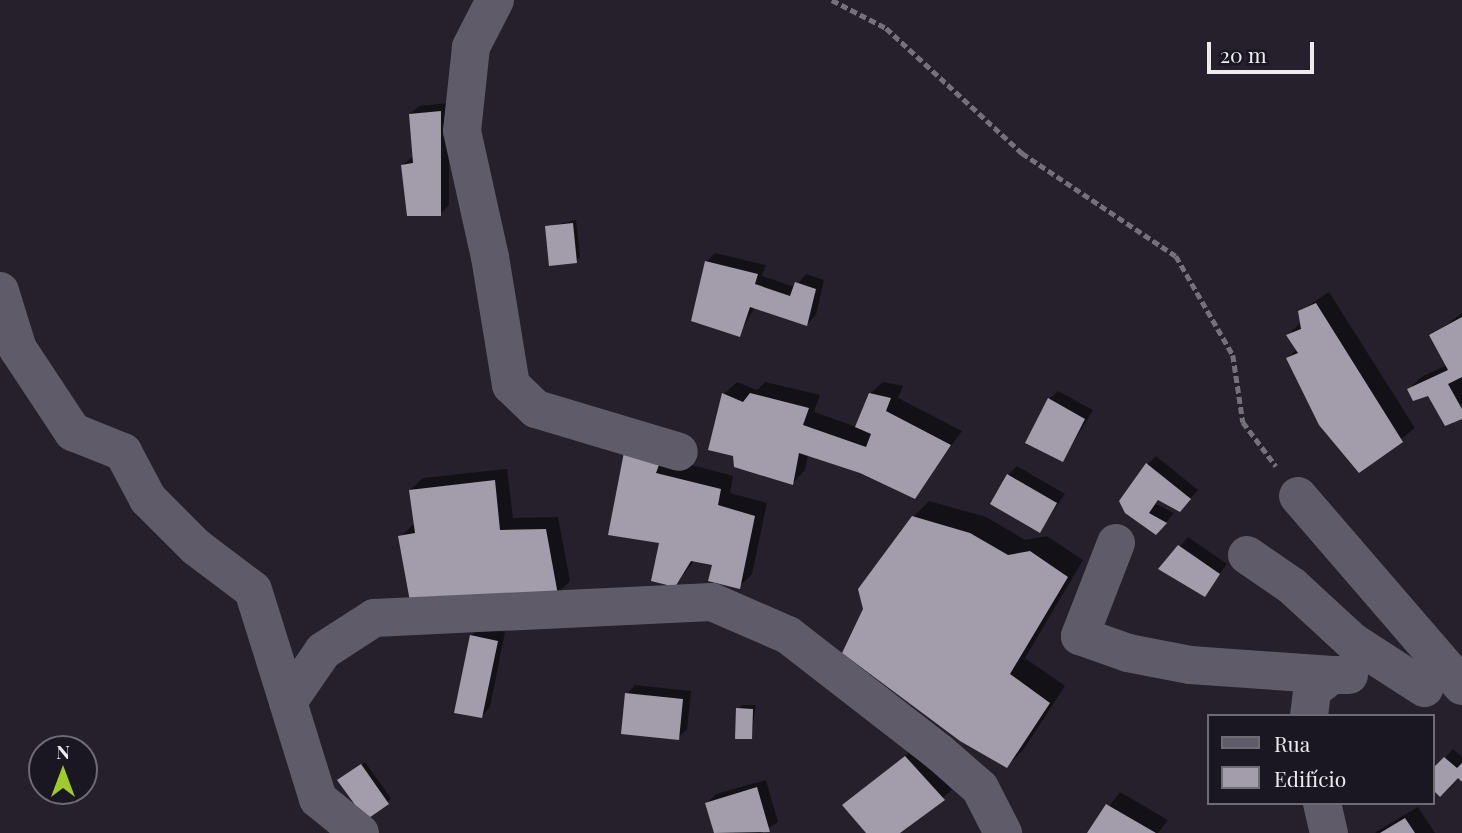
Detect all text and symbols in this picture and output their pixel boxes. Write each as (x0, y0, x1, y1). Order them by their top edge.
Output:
scale bar (1210, 28, 1317, 72)
text: 20 m (1220, 40, 1267, 68)
legend (1206, 714, 1434, 805)
text: Rua (1274, 729, 1310, 757)
north arrow (28, 735, 98, 805)
text: N (56, 738, 70, 764)
text: Edifício (1274, 764, 1346, 792)

